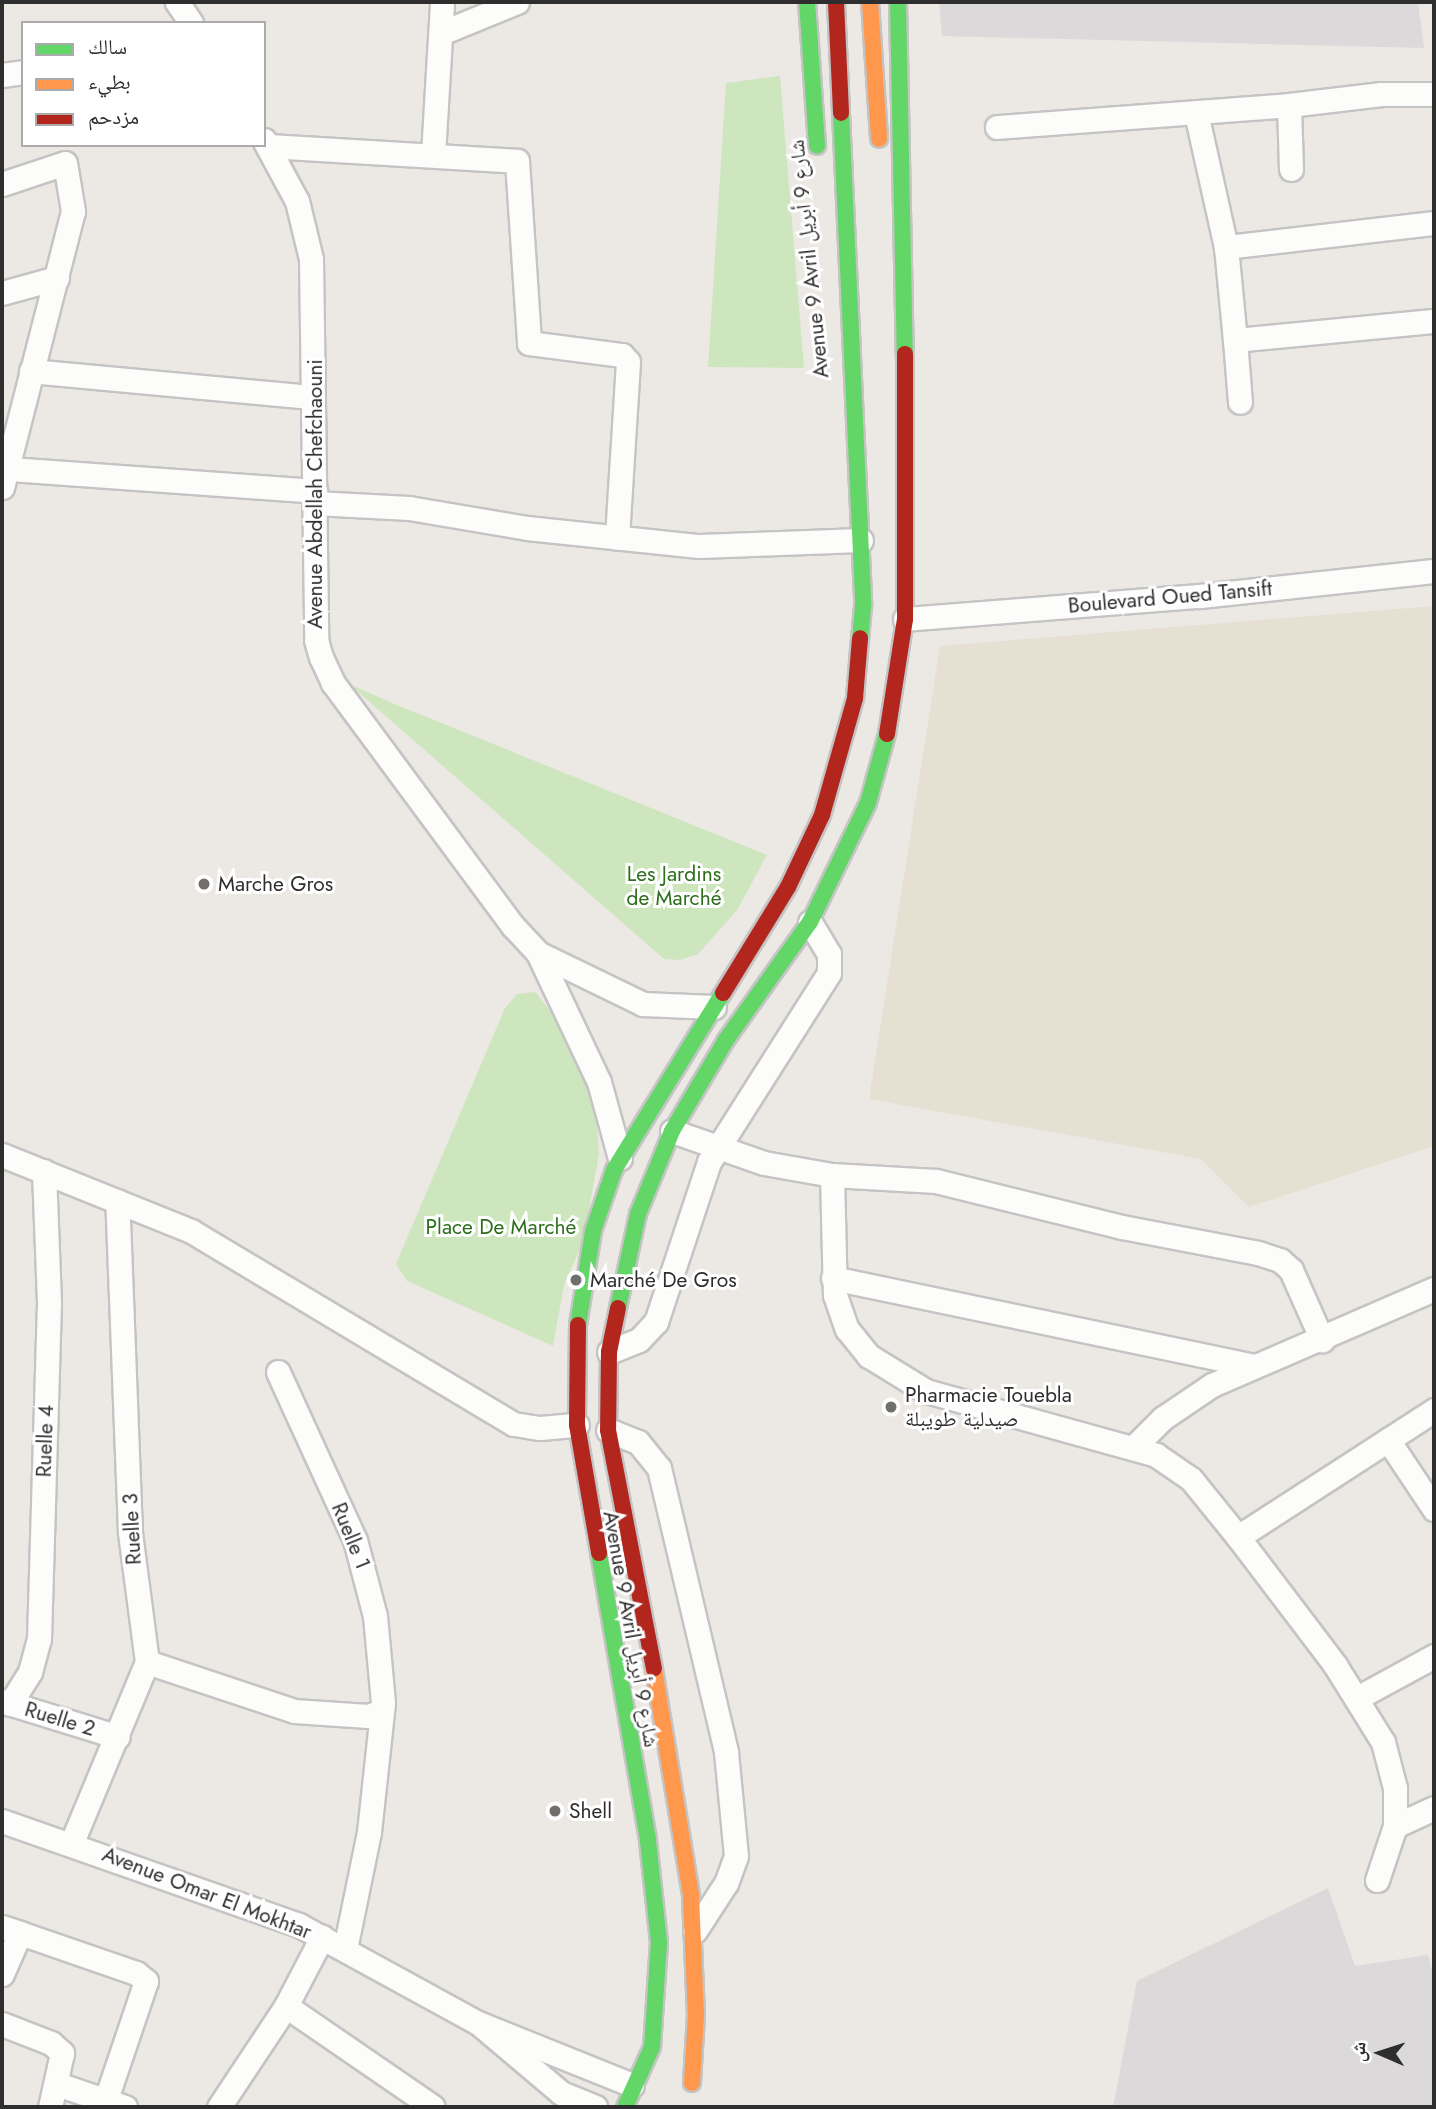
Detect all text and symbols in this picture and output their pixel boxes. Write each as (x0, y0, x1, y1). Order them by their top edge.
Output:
legend (21, 21, 266, 147)
text: سالك (88, 32, 127, 62)
text: بطيء (88, 67, 131, 97)
text: مزدحم (88, 102, 139, 132)
street label: Avenue 9 Avril شارع 9 أبريل (784, 139, 834, 379)
street label: Avenue Abdellah Chefchaouni (302, 359, 328, 629)
street label: Boulevard Oued Tansift (1067, 576, 1273, 618)
park label: Les Jardins de Marché (627, 861, 721, 911)
place label: Marche Gros (218, 871, 333, 897)
marker: Marche Gros (196, 876, 212, 892)
park label: Place De Marché (426, 1214, 576, 1240)
place label: Marché De Gros (590, 1267, 737, 1293)
marker: Marché De Gros (568, 1272, 584, 1288)
place label: Pharmacie Touebla صيدلية طويبلة (905, 1382, 1072, 1432)
marker: Pharmacie Touebla صيدلية طويبلة (883, 1399, 899, 1415)
street label: Ruelle 4 (31, 1404, 59, 1478)
street label: Ruelle 3 (118, 1492, 146, 1566)
street label: Ruelle 1 (326, 1499, 376, 1573)
street label: Avenue 9 Avril شارع 9 أبريل (598, 1509, 664, 1749)
street label: Ruelle 2 (22, 1696, 98, 1742)
place label: Shell (569, 1798, 612, 1824)
marker: Shell (547, 1803, 563, 1819)
street label: Avenue Omar El Mokhtar (99, 1841, 315, 1945)
north arrow (1345, 2018, 1415, 2088)
text: ش (1345, 2041, 1373, 2063)

